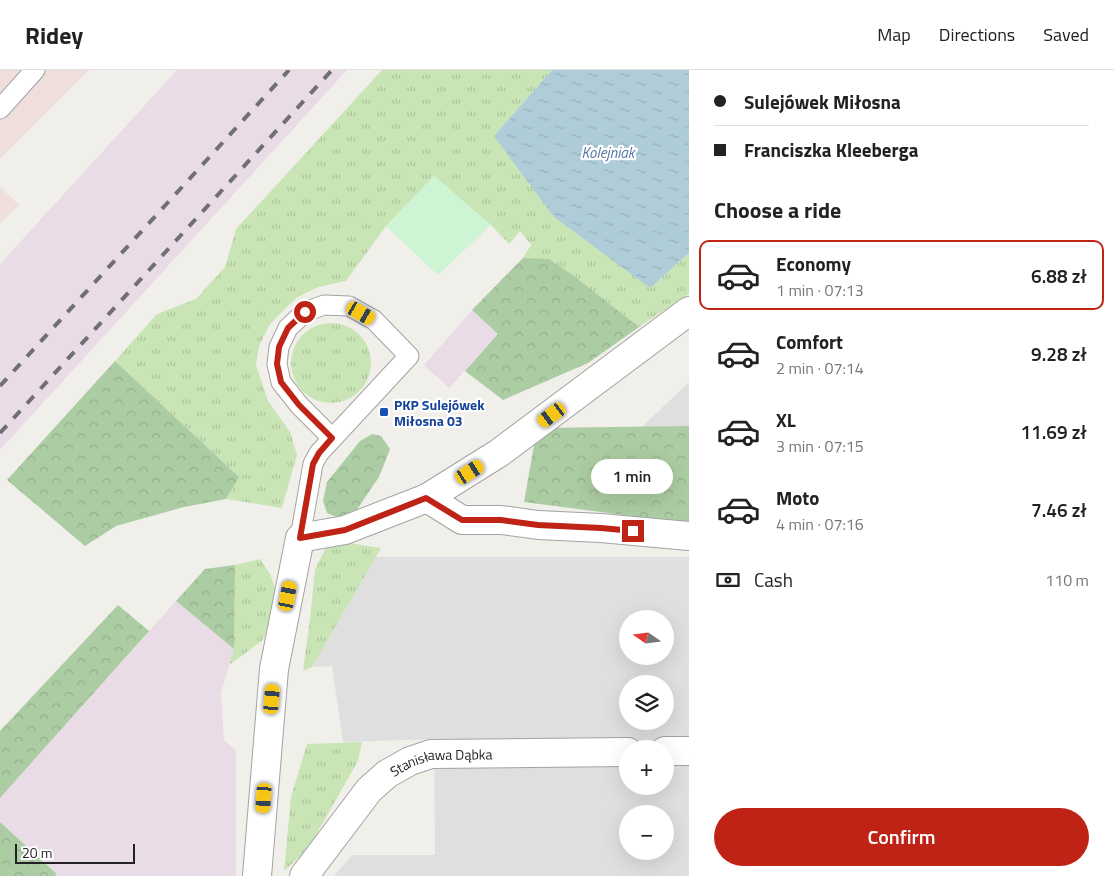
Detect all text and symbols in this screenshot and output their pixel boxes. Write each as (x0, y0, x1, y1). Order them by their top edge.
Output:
text: Ridey (25, 17, 83, 53)
text: Map (877, 21, 911, 48)
text: Directions (939, 21, 1015, 48)
text: Saved (1043, 21, 1089, 48)
text: Sulejówek Miłosna (744, 87, 901, 116)
text: Franciszka Kleeberga (744, 135, 918, 164)
water label: Kolejniak (582, 141, 637, 164)
text: Choose a ride (714, 193, 841, 227)
text: Economy (776, 249, 851, 278)
icon: car (716, 253, 761, 298)
text: 6.88 zł (1031, 261, 1087, 290)
text: 1 min · 07:13 (776, 278, 864, 302)
car (344, 299, 377, 327)
route start (294, 301, 316, 323)
text: Comfort (776, 327, 843, 356)
icon: car (716, 331, 761, 376)
text: 9.28 zł (1031, 339, 1087, 368)
text: 2 min · 07:14 (776, 356, 864, 380)
place label: PKP Sulejówek Miłosna 03 (394, 394, 485, 431)
car (535, 400, 568, 430)
text: XL (776, 405, 796, 434)
marker: PKP Sulejówek Miłosna 03 (378, 406, 390, 418)
icon: car (716, 409, 761, 454)
text: 11.69 zł (1020, 417, 1087, 446)
text: 3 min · 07:15 (776, 434, 864, 458)
car (453, 458, 486, 486)
callout: 1 min (592, 458, 674, 494)
text: 1 min (613, 464, 651, 488)
text: Moto (776, 483, 819, 512)
icon: car (716, 487, 761, 532)
text: 7.46 zł (1031, 495, 1087, 524)
text: 4 min · 07:16 (776, 512, 864, 536)
route end (622, 520, 644, 542)
text: Cash (754, 565, 793, 594)
icon: cash (714, 566, 742, 594)
text: 110 m (1045, 568, 1089, 592)
car (277, 580, 298, 612)
north arrow (619, 610, 674, 665)
map controls (619, 610, 674, 860)
button: layers (619, 675, 674, 730)
car (263, 683, 280, 715)
button: + (619, 740, 674, 795)
street label: Stanisława Dąbka (386, 743, 493, 781)
car (255, 783, 272, 813)
button: − (619, 805, 674, 860)
button: Confirm (714, 808, 1089, 866)
scale bar (15, 841, 135, 864)
text: 20 m (22, 842, 52, 863)

